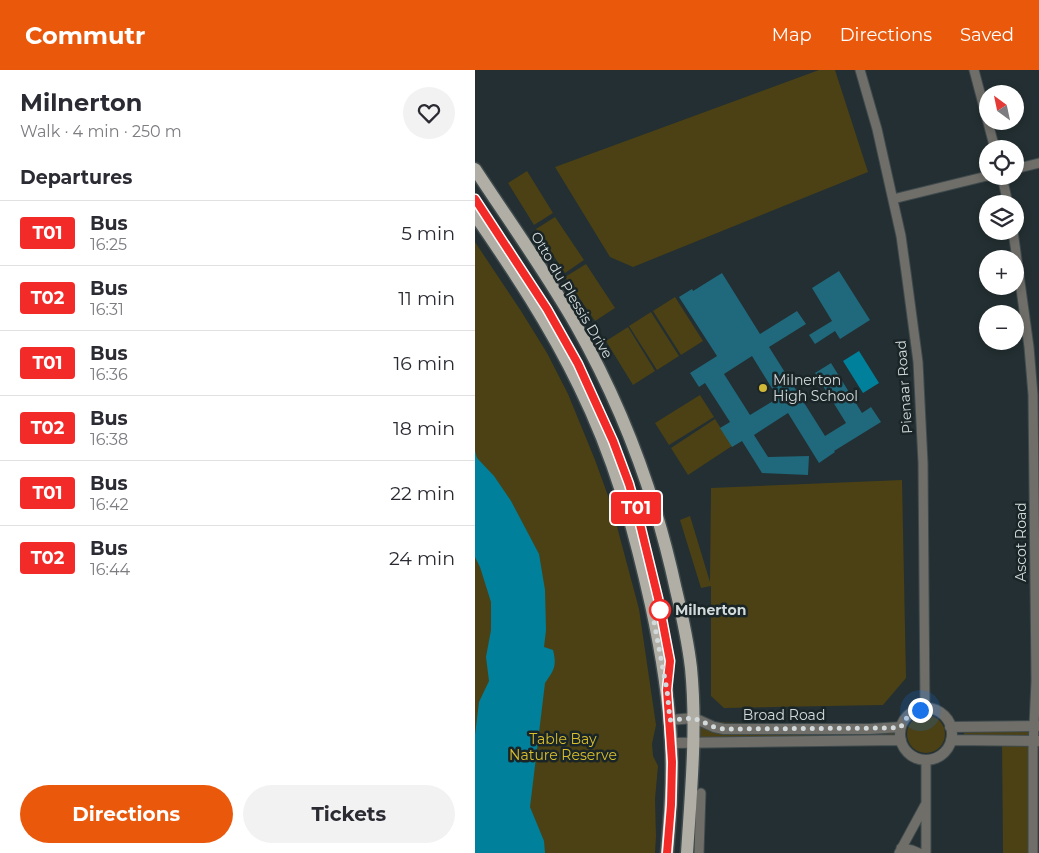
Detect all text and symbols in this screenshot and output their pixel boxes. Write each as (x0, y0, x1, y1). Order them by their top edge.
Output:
text: Commutr (25, 21, 145, 50)
text: Map (772, 24, 812, 46)
text: Directions (840, 24, 932, 46)
text: Saved (960, 24, 1014, 46)
north arrow (979, 85, 1024, 130)
map controls (979, 85, 1024, 350)
button: heart (403, 87, 455, 139)
text: Milnerton (20, 88, 142, 117)
text: Walk · 4 min · 250 m (20, 122, 182, 141)
button: locate (979, 140, 1024, 185)
text: Departures (20, 166, 132, 189)
button: layers (979, 195, 1024, 240)
text: Bus (90, 212, 128, 235)
text: T01 (33, 222, 62, 244)
text: 5 min (401, 222, 455, 245)
street label: Otto du Plessis Drive (527, 228, 617, 362)
text: 16:25 (90, 235, 127, 254)
button: + (979, 250, 1024, 295)
text: Bus (90, 277, 128, 300)
text: T02 (31, 287, 64, 309)
text: 11 min (398, 287, 455, 310)
text: 16:31 (90, 300, 124, 319)
button: − (979, 305, 1024, 350)
street label: Pienaar Road (892, 339, 916, 435)
text: Bus (90, 342, 128, 365)
text: T01 (33, 352, 62, 374)
text: 16 min (393, 352, 455, 375)
text: 16:36 (90, 365, 128, 384)
place label: Milnerton High School (773, 371, 858, 405)
marker: Milnerton High School (757, 382, 769, 394)
text: Bus (90, 407, 128, 430)
text: T02 (31, 417, 64, 439)
text: 18 min (393, 417, 455, 440)
text: 16:38 (90, 430, 128, 449)
text: Bus (90, 472, 128, 495)
text: T01 (33, 482, 62, 504)
text: 22 min (390, 482, 455, 505)
line badge: T01 (607, 492, 665, 524)
text: 16:42 (90, 495, 129, 514)
text: T01 (621, 497, 651, 519)
street label: Ascot Road (1012, 502, 1030, 582)
text: Bus (90, 537, 128, 560)
text: T02 (31, 547, 64, 569)
text: 24 min (389, 547, 455, 570)
text: 16:44 (90, 560, 130, 579)
marker: Milnerton (649, 599, 671, 621)
place label: Milnerton (675, 601, 746, 619)
your location (908, 698, 933, 723)
street label: Broad Road (743, 706, 825, 724)
park label: Table Bay Nature Reserve (509, 730, 617, 764)
button: Directions (20, 785, 233, 843)
button: Tickets (243, 785, 455, 843)

